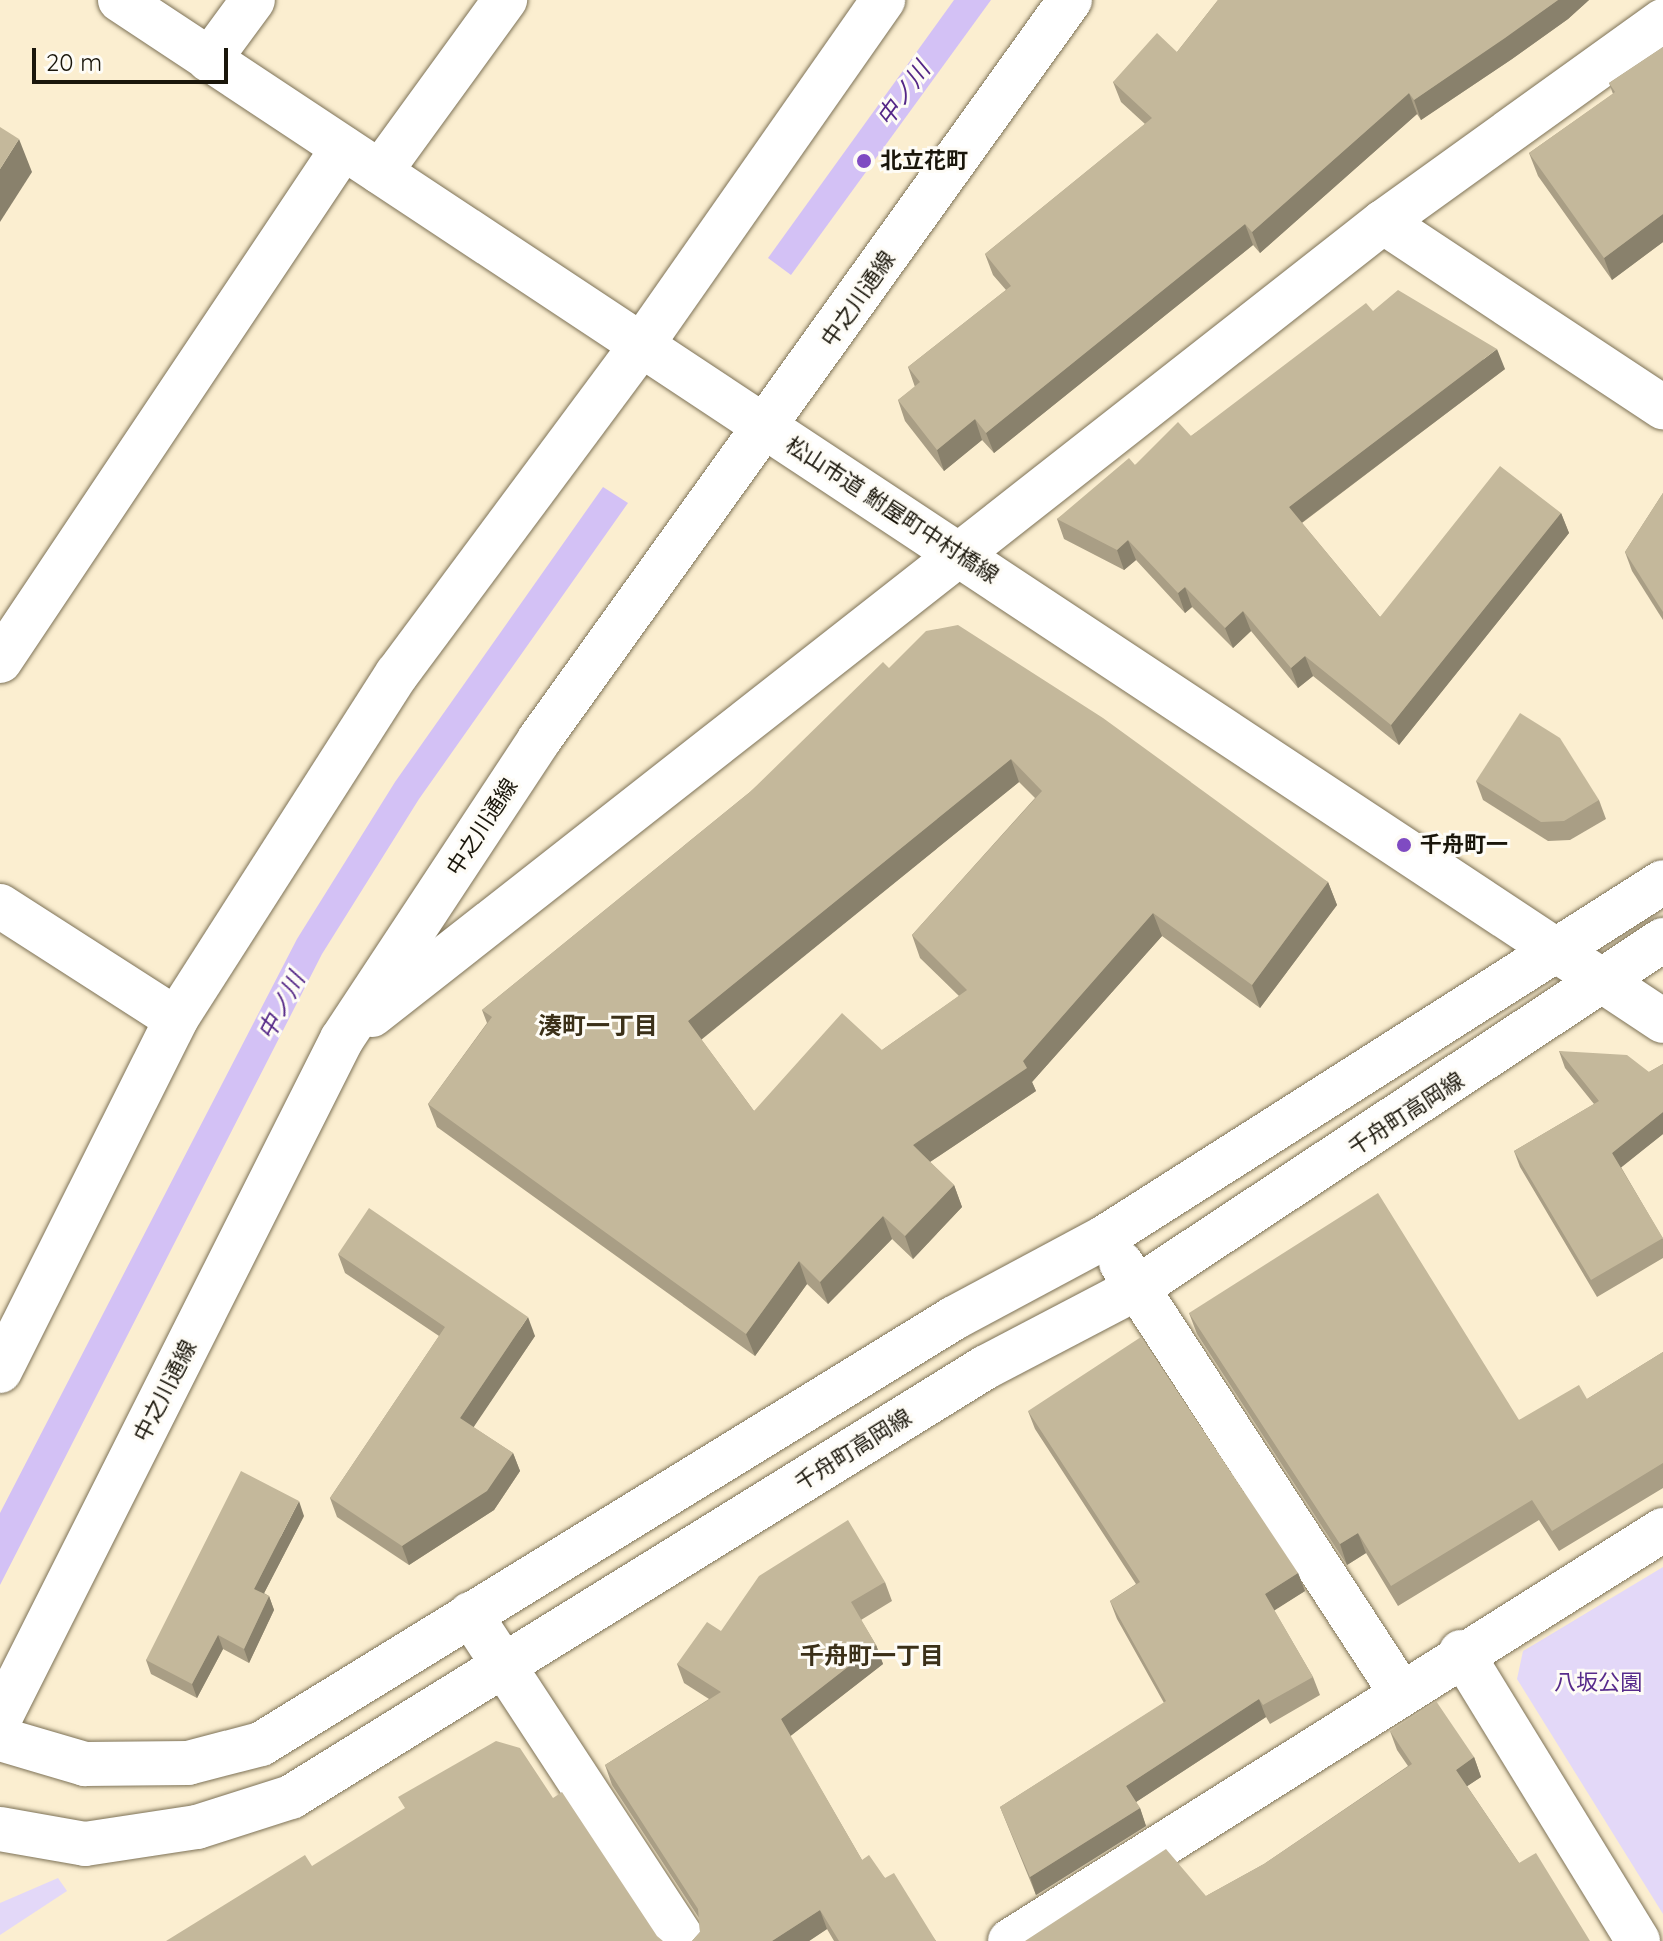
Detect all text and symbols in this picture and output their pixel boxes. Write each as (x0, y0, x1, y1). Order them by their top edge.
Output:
scale bar (36, 32, 232, 82)
text: 20 m (46, 47, 102, 77)
water label: 中ノ川 (870, 56, 936, 132)
place label: 北立花町 (880, 148, 968, 174)
marker: 北立花町 (855, 152, 873, 170)
street label: 中之川通線 (816, 246, 900, 352)
street label: 松山市道 鮒屋町中村橋線 (781, 431, 1003, 589)
street label: 中之川通線 (441, 774, 523, 880)
place label: 千舟町一 (1420, 832, 1508, 858)
marker: 千舟町一 (1395, 836, 1413, 854)
water label: 中ノ川 (251, 967, 311, 1045)
district label: 湊町一丁目 (538, 1012, 658, 1040)
street label: 千舟町高岡線 (1343, 1067, 1469, 1161)
street label: 中之川通線 (128, 1336, 202, 1446)
street label: 千舟町高岡線 (790, 1404, 916, 1496)
district label: 千舟町一丁目 (800, 1642, 944, 1670)
park label: 八坂公園 (1554, 1670, 1642, 1696)

